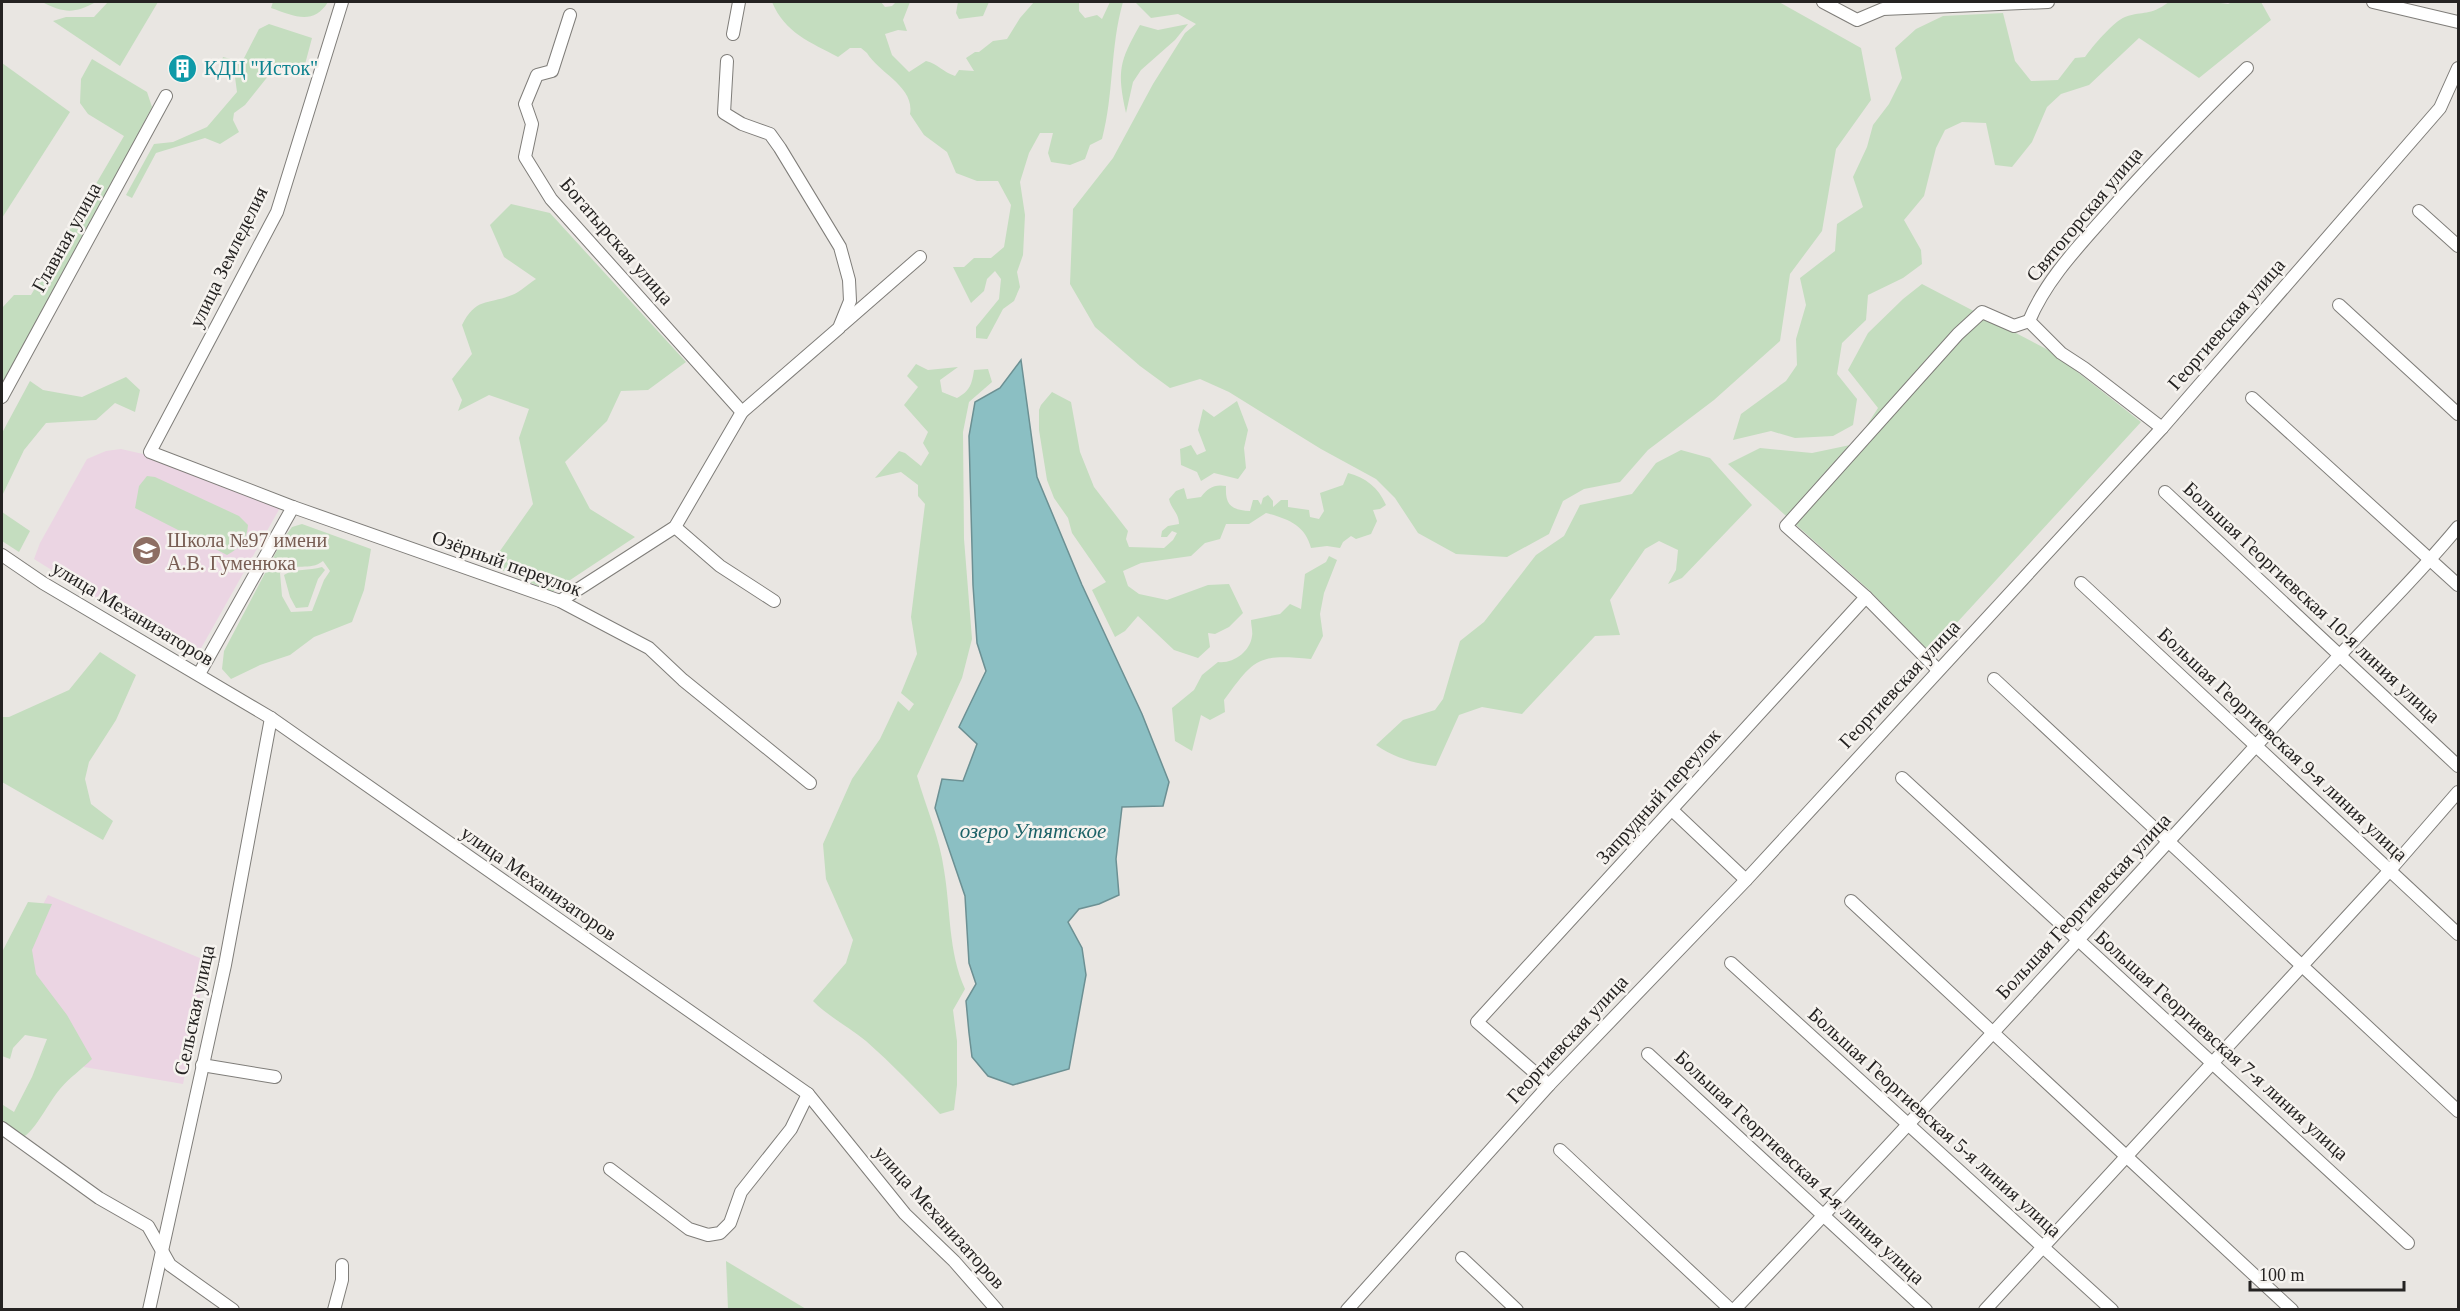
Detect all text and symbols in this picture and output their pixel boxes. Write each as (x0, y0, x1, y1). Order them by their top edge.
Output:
building icon: КДЦ "Исток" (167, 52, 199, 84)
place label: КДЦ "Исток" (204, 57, 318, 80)
street label: Святогорская улица (2021, 142, 2147, 286)
street label: Богатырская улица (555, 173, 678, 310)
street label: Главная улица (27, 178, 106, 296)
street label: улица Земледелия (184, 183, 272, 331)
street label: Георгиевская улица (2163, 254, 2290, 395)
street label: Большая Георгиевская 10-я линия улица (2178, 477, 2445, 728)
street label: Озёрный переулок (429, 526, 585, 601)
place label: Школа №97 имени А.В. Гуменюка (167, 529, 327, 575)
school or university icon: Школа №97 имени А.В. Гуменюка (130, 535, 162, 567)
street label: улица Механизаторов (48, 556, 218, 671)
street label: Георгиевская улица (1834, 615, 1965, 753)
street label: Большая Георгиевская 9-я линия улица (2153, 622, 2412, 866)
street label: Запрудный переулок (1591, 724, 1726, 869)
street label: Большая Георгиевская улица (1991, 809, 2176, 1004)
water label: озеро Утятское (960, 819, 1106, 843)
street label: улица Механизаторов (456, 821, 621, 946)
street label: Большая Георгиевская 7-я линия улица (2090, 926, 2353, 1165)
street label: Сельская улица (169, 943, 220, 1077)
street label: Георгиевская улица (1502, 970, 1633, 1108)
street label: Большая Георгиевская 5-я линия улица (1803, 1003, 2066, 1242)
street label: Большая Георгиевская 4-я линия улица (1670, 1045, 1929, 1289)
street label: улица Механизаторов (869, 1141, 1010, 1294)
scale bar (2250, 1254, 2404, 1292)
text: 100 m (2259, 1265, 2305, 1285)

